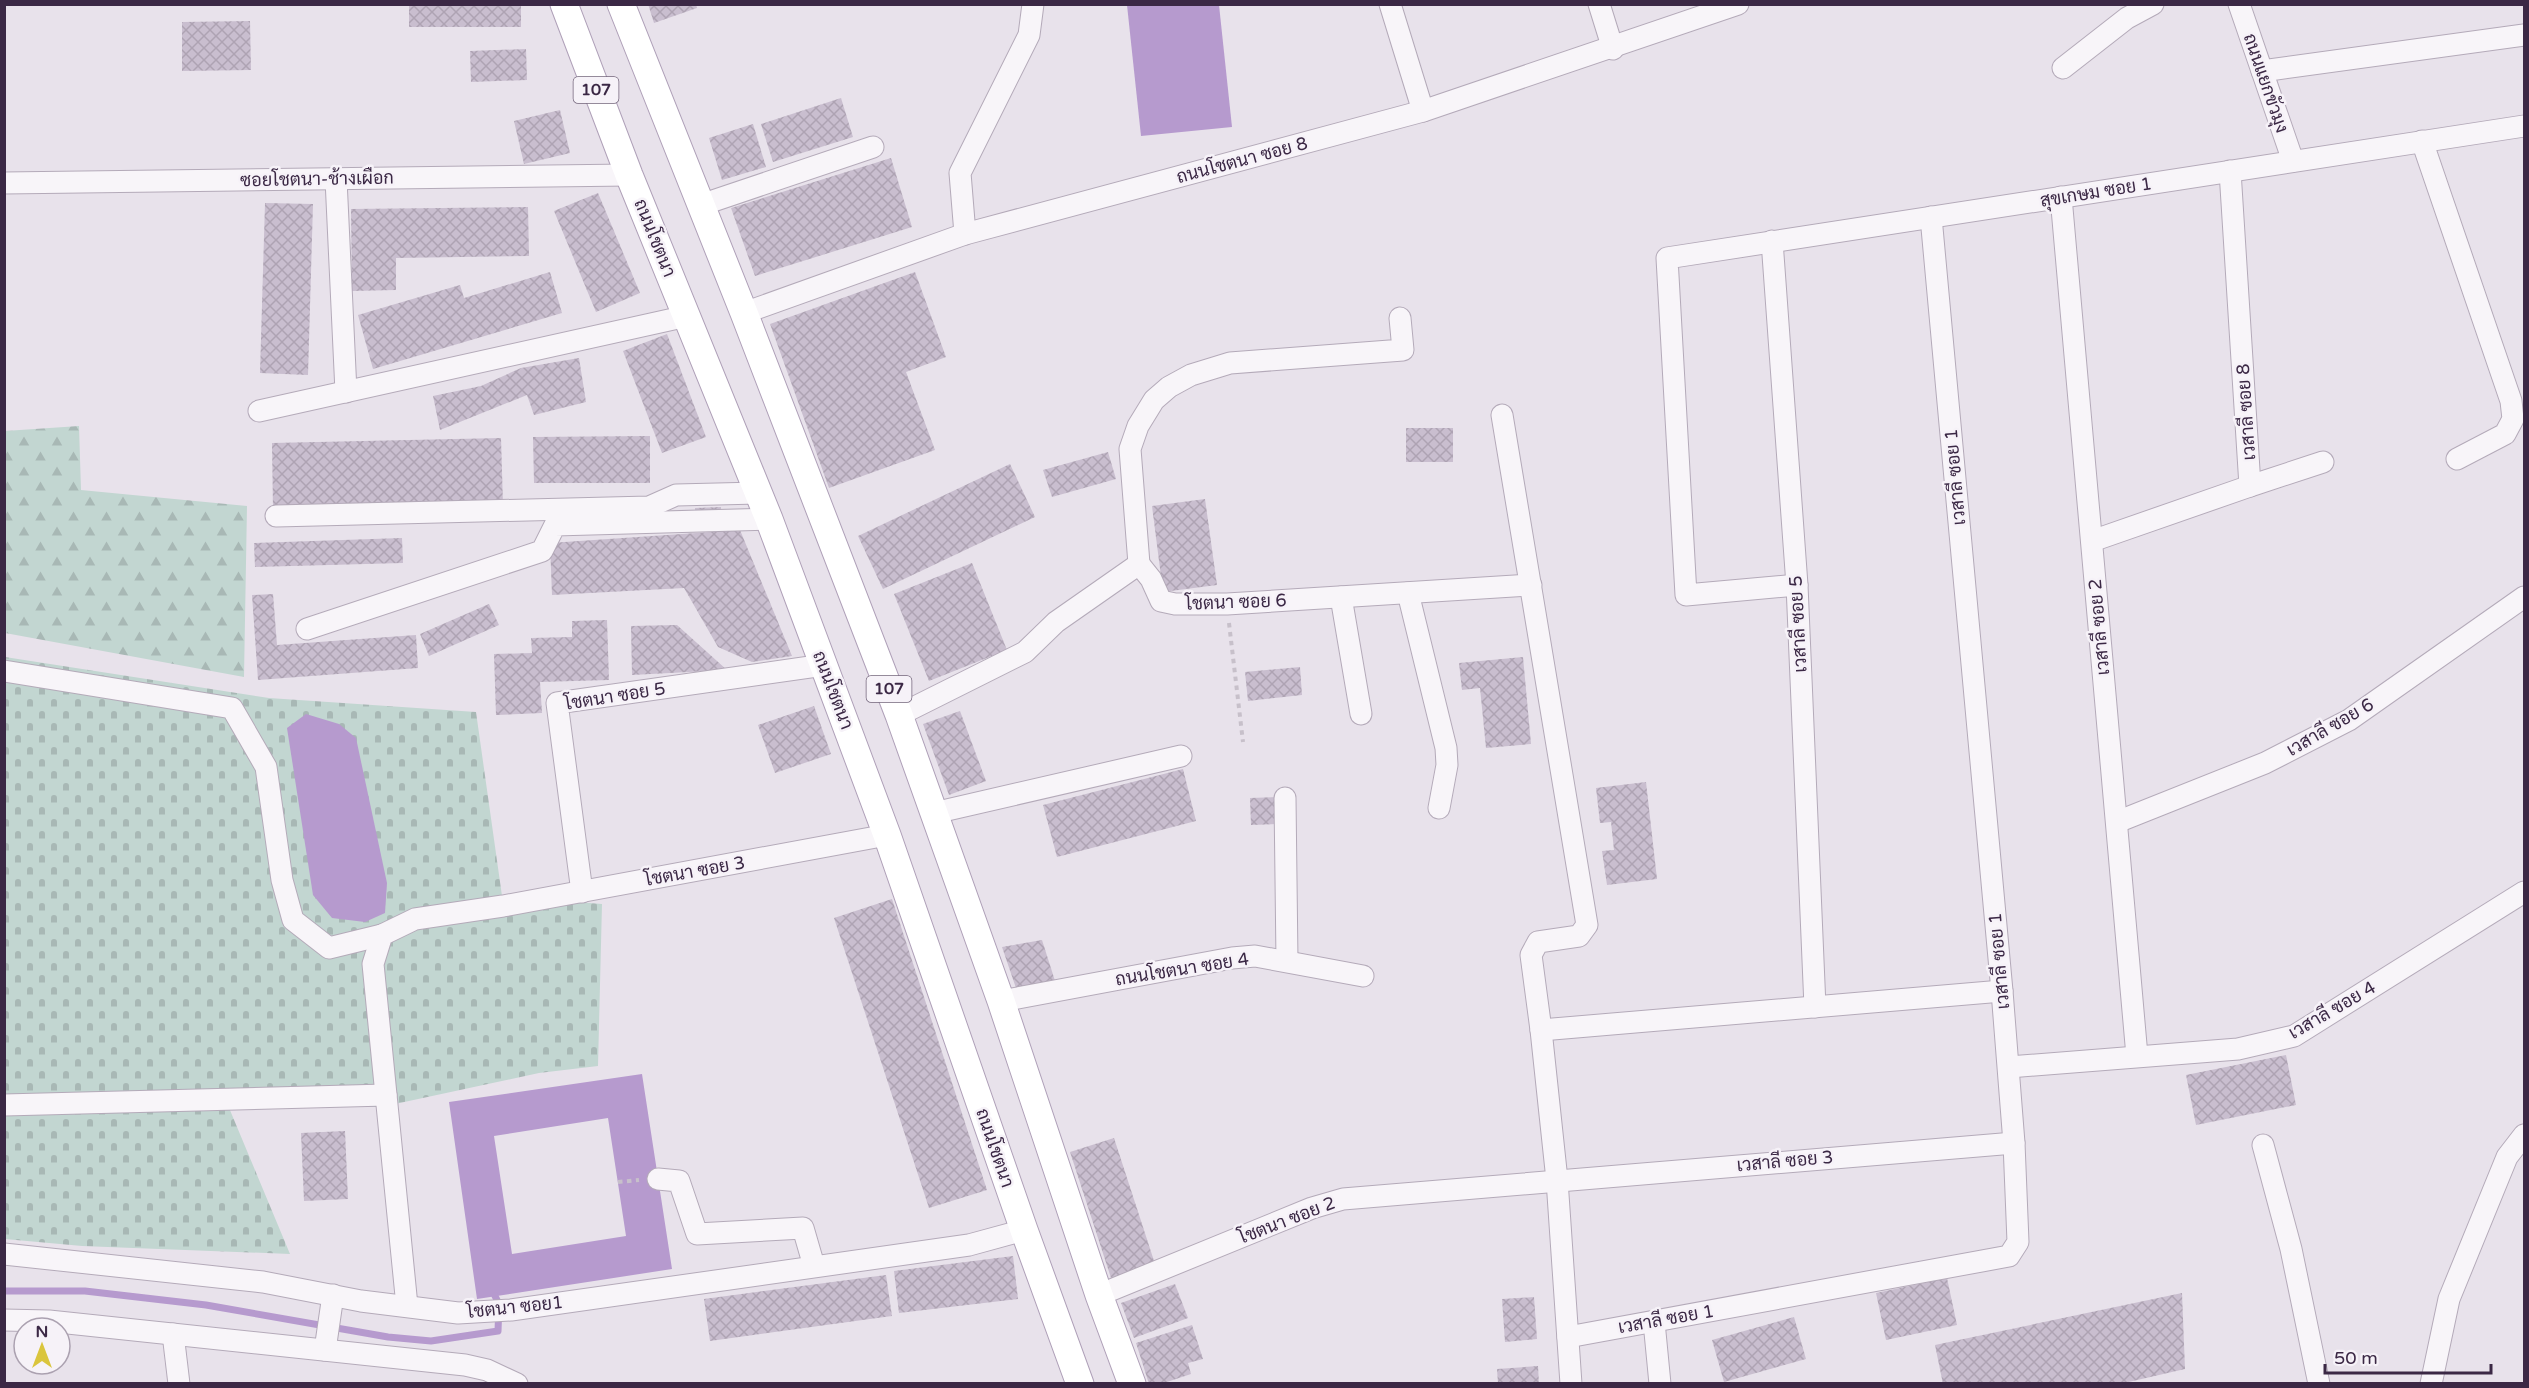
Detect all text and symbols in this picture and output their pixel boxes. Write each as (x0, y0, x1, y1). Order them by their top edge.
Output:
street label: ถนนแยกขัวมุง (2238, 30, 2293, 136)
road number: 107 (574, 77, 618, 103)
street label: ถนนโชตนา ซอย 8 (1174, 130, 1310, 188)
street label: ซอยโชตนา-ช้างเผือก (240, 165, 394, 191)
street label: สุขเกษม ซอย 1 (2039, 172, 2154, 213)
street label: ถนนโชตนา (629, 195, 682, 280)
street label: เวสาลี ซอย 8 (2230, 363, 2260, 461)
street label: เวสาลี ซอย 1 (1938, 428, 1970, 526)
street label: เวสาลี ซอย 5 (1782, 575, 1812, 673)
street label: เวสาลี ซอย 2 (2082, 578, 2114, 676)
street label: โชตนา ซอย 6 (1184, 587, 1287, 615)
street label: ถนนโชตนา (808, 647, 860, 732)
street label: โชตนา ซอย 5 (562, 675, 667, 715)
road number: 107 (866, 676, 912, 702)
street label: เวสาลี ซอย 6 (2281, 691, 2378, 761)
street label: โชตนา ซอย 3 (642, 849, 747, 891)
street label: เวสาลี ซอย 1 (1982, 912, 2014, 1010)
street label: ถนนโชตนา ซอย 4 (1113, 946, 1250, 990)
street label: เวสาลี ซอย 4 (2283, 974, 2380, 1044)
street label: ถนนโชตนา (971, 1105, 1021, 1190)
street label: เวสาลี ซอย 3 (1736, 1144, 1834, 1176)
street label: โชตนา ซอย 2 (1234, 1190, 1338, 1249)
street label: โชตนา ซอย1 (465, 1289, 564, 1323)
street label: เวสาลี ซอย 1 (1616, 1298, 1716, 1338)
north arrow (12, 1316, 72, 1376)
text: N (36, 1322, 48, 1342)
scale bar (2325, 1337, 2492, 1375)
text: 50 m (2334, 1347, 2378, 1369)

